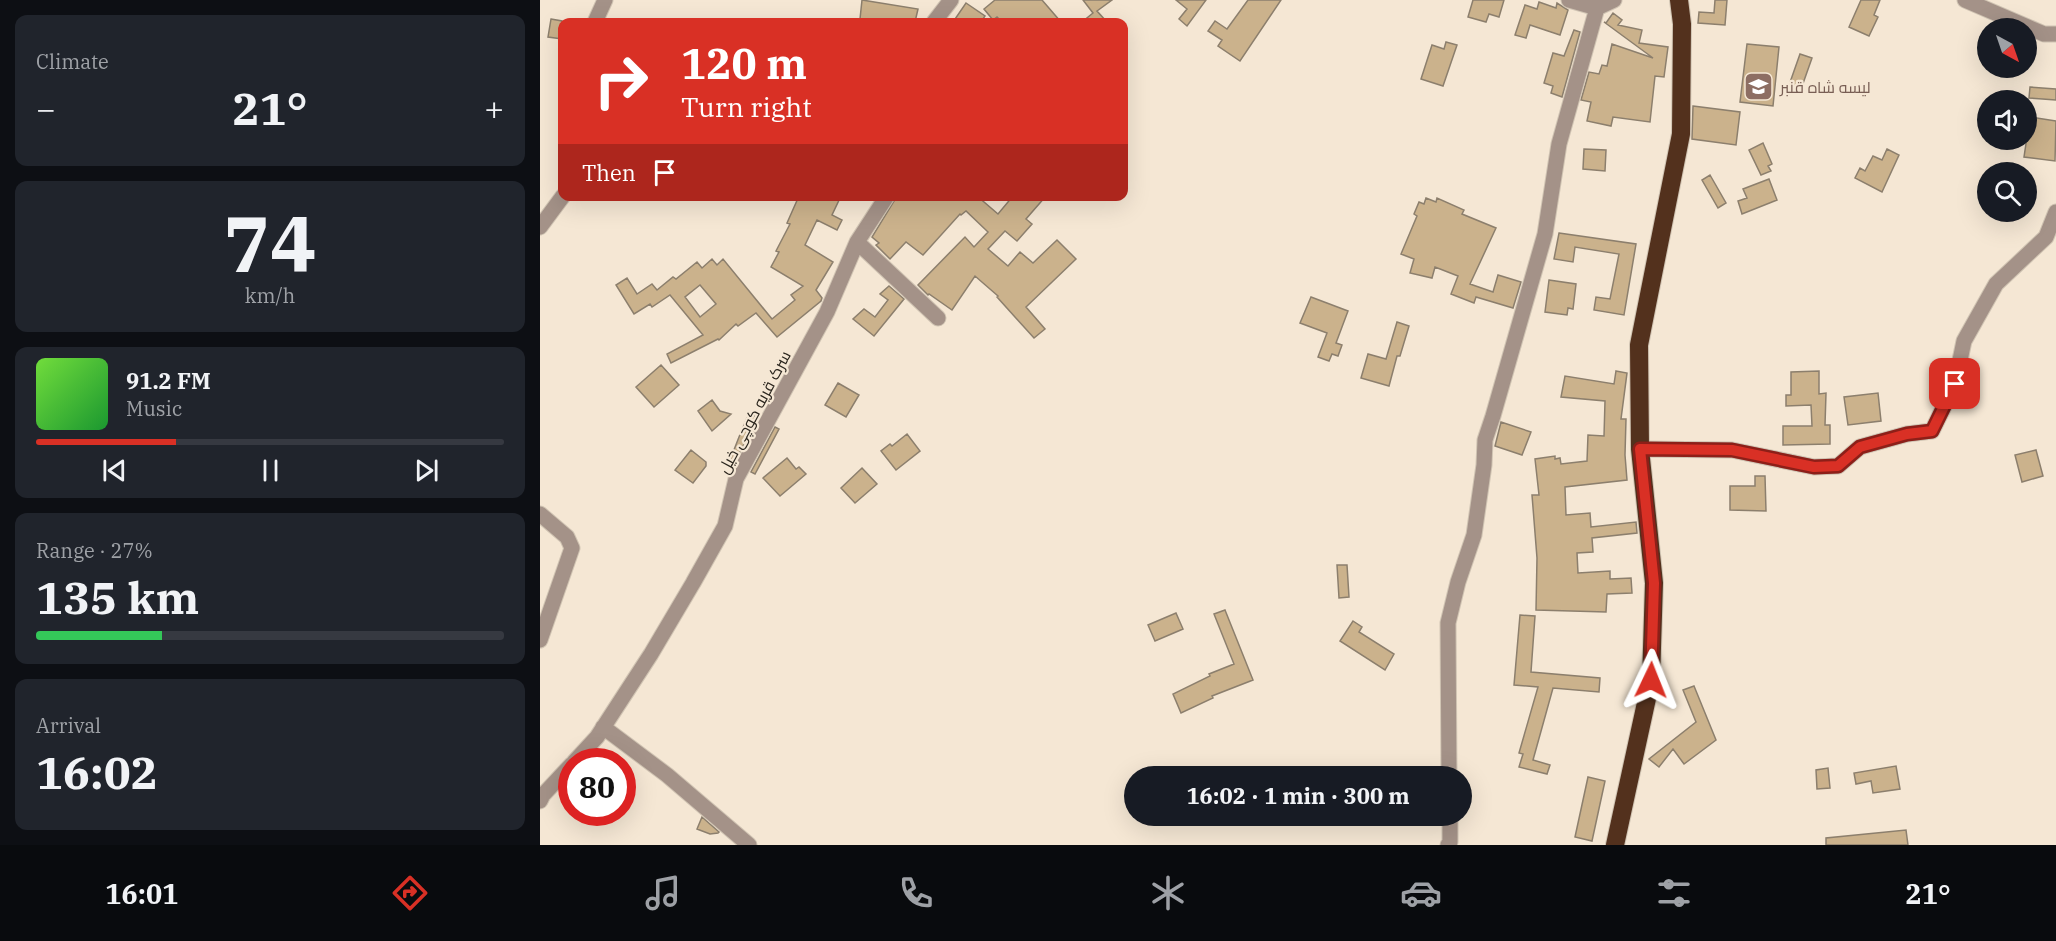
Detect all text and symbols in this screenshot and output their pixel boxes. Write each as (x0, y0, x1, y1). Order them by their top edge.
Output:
north arrow (1977, 18, 2037, 78)
map controls (1977, 18, 2037, 222)
text: 120 m (681, 36, 807, 91)
icon: right (582, 42, 660, 120)
text: Climate (36, 48, 109, 75)
school or university icon: لیسه شاه قنبر (1743, 71, 1775, 103)
place label: لیسه شاه قنبر (1779, 77, 1871, 97)
text: 21° (232, 79, 308, 137)
text: − (36, 87, 56, 130)
text: + (484, 87, 504, 130)
text: Turn right (681, 89, 812, 124)
button: sound (1977, 90, 2037, 150)
icon: arrive (648, 156, 681, 189)
text: Then (582, 158, 636, 187)
button: search (1977, 162, 2037, 222)
text: 74 (223, 192, 317, 293)
text: km/h (245, 282, 295, 309)
street label: سرک قریه کوچی خیل (713, 347, 797, 478)
pin (1929, 358, 1980, 409)
text: 91.2 FM (126, 366, 211, 395)
icon: arrive (1938, 367, 1971, 400)
text: Music (126, 395, 182, 422)
icon: previous (98, 454, 131, 487)
icon: pause (254, 454, 287, 487)
icon: next (410, 454, 443, 487)
text: Range · 27% (36, 537, 153, 564)
text: 135 km (36, 568, 199, 626)
position arrow (1619, 648, 1683, 712)
text: Arrival (36, 712, 101, 739)
text: 16:02 (36, 743, 158, 801)
speed limit sign: 80 (558, 748, 636, 826)
text: 16:02 · 1 min · 300 m (1186, 781, 1410, 810)
icon: directions (389, 872, 431, 914)
icon: music (642, 872, 684, 914)
icon: phone (895, 872, 937, 914)
icon: climate (1147, 872, 1189, 914)
icon: car (1400, 872, 1442, 914)
icon: filters (1653, 872, 1695, 914)
text: 16:01 (105, 876, 178, 911)
text: 21° (1905, 876, 1951, 911)

